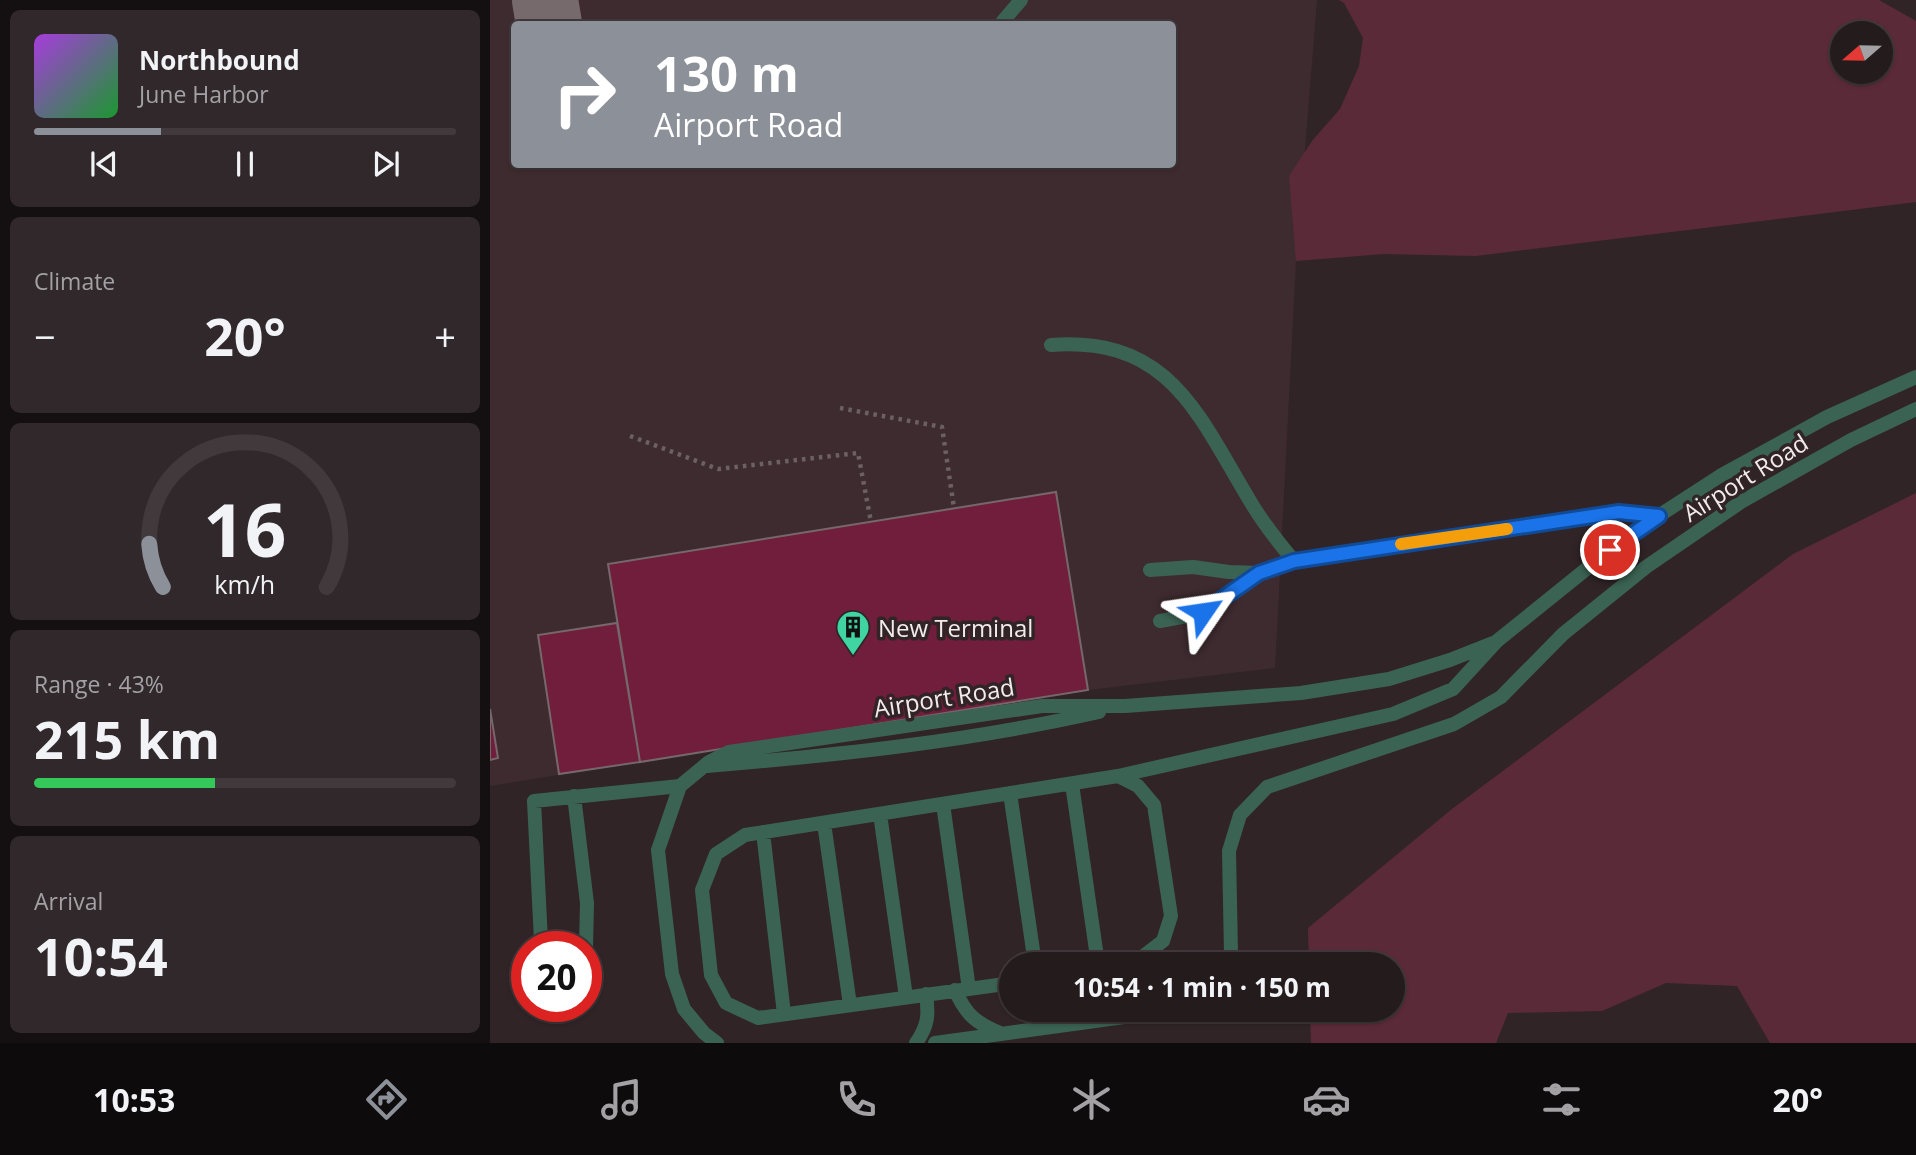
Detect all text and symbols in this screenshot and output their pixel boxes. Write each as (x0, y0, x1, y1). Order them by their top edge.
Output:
north arrow (1830, 21, 1894, 84)
map controls (1830, 21, 1893, 84)
text: 130 m (654, 40, 799, 106)
text: Northbound (139, 42, 300, 78)
icon: right (539, 49, 630, 140)
text: June Harbor (139, 78, 269, 110)
text: Airport Road (654, 103, 843, 146)
icon: previous (85, 145, 123, 183)
icon: pause (226, 145, 264, 183)
icon: next (367, 145, 405, 183)
text: Climate (34, 265, 115, 297)
text: 20° (204, 300, 286, 371)
text: − (34, 310, 56, 362)
text: + (434, 310, 456, 362)
street label: Airport Road (1676, 425, 1814, 529)
text: 16 (203, 480, 287, 579)
pin (1580, 520, 1640, 580)
icon: arrive (1591, 531, 1629, 569)
text: km/h (215, 567, 275, 601)
position arrow (1166, 575, 1240, 649)
building icon: New Terminal (834, 608, 872, 657)
place label: New Terminal (878, 611, 1033, 644)
text: Range · 43% (34, 668, 164, 700)
street label: Airport Road (871, 670, 1017, 724)
text: 215 km (34, 703, 220, 774)
text: Arrival (34, 885, 103, 917)
text: 10:54 (34, 920, 168, 991)
speed limit sign: 20 (511, 931, 602, 1022)
text: 10:54 · 1 min · 150 m (1073, 969, 1331, 1005)
icon: directions (362, 1075, 411, 1124)
icon: music (597, 1075, 646, 1124)
icon: phone (832, 1075, 881, 1124)
icon: climate (1067, 1075, 1116, 1124)
icon: car (1302, 1075, 1351, 1124)
icon: filters (1537, 1075, 1586, 1124)
text: 10:53 (93, 1078, 175, 1121)
text: 20° (1773, 1078, 1823, 1121)

